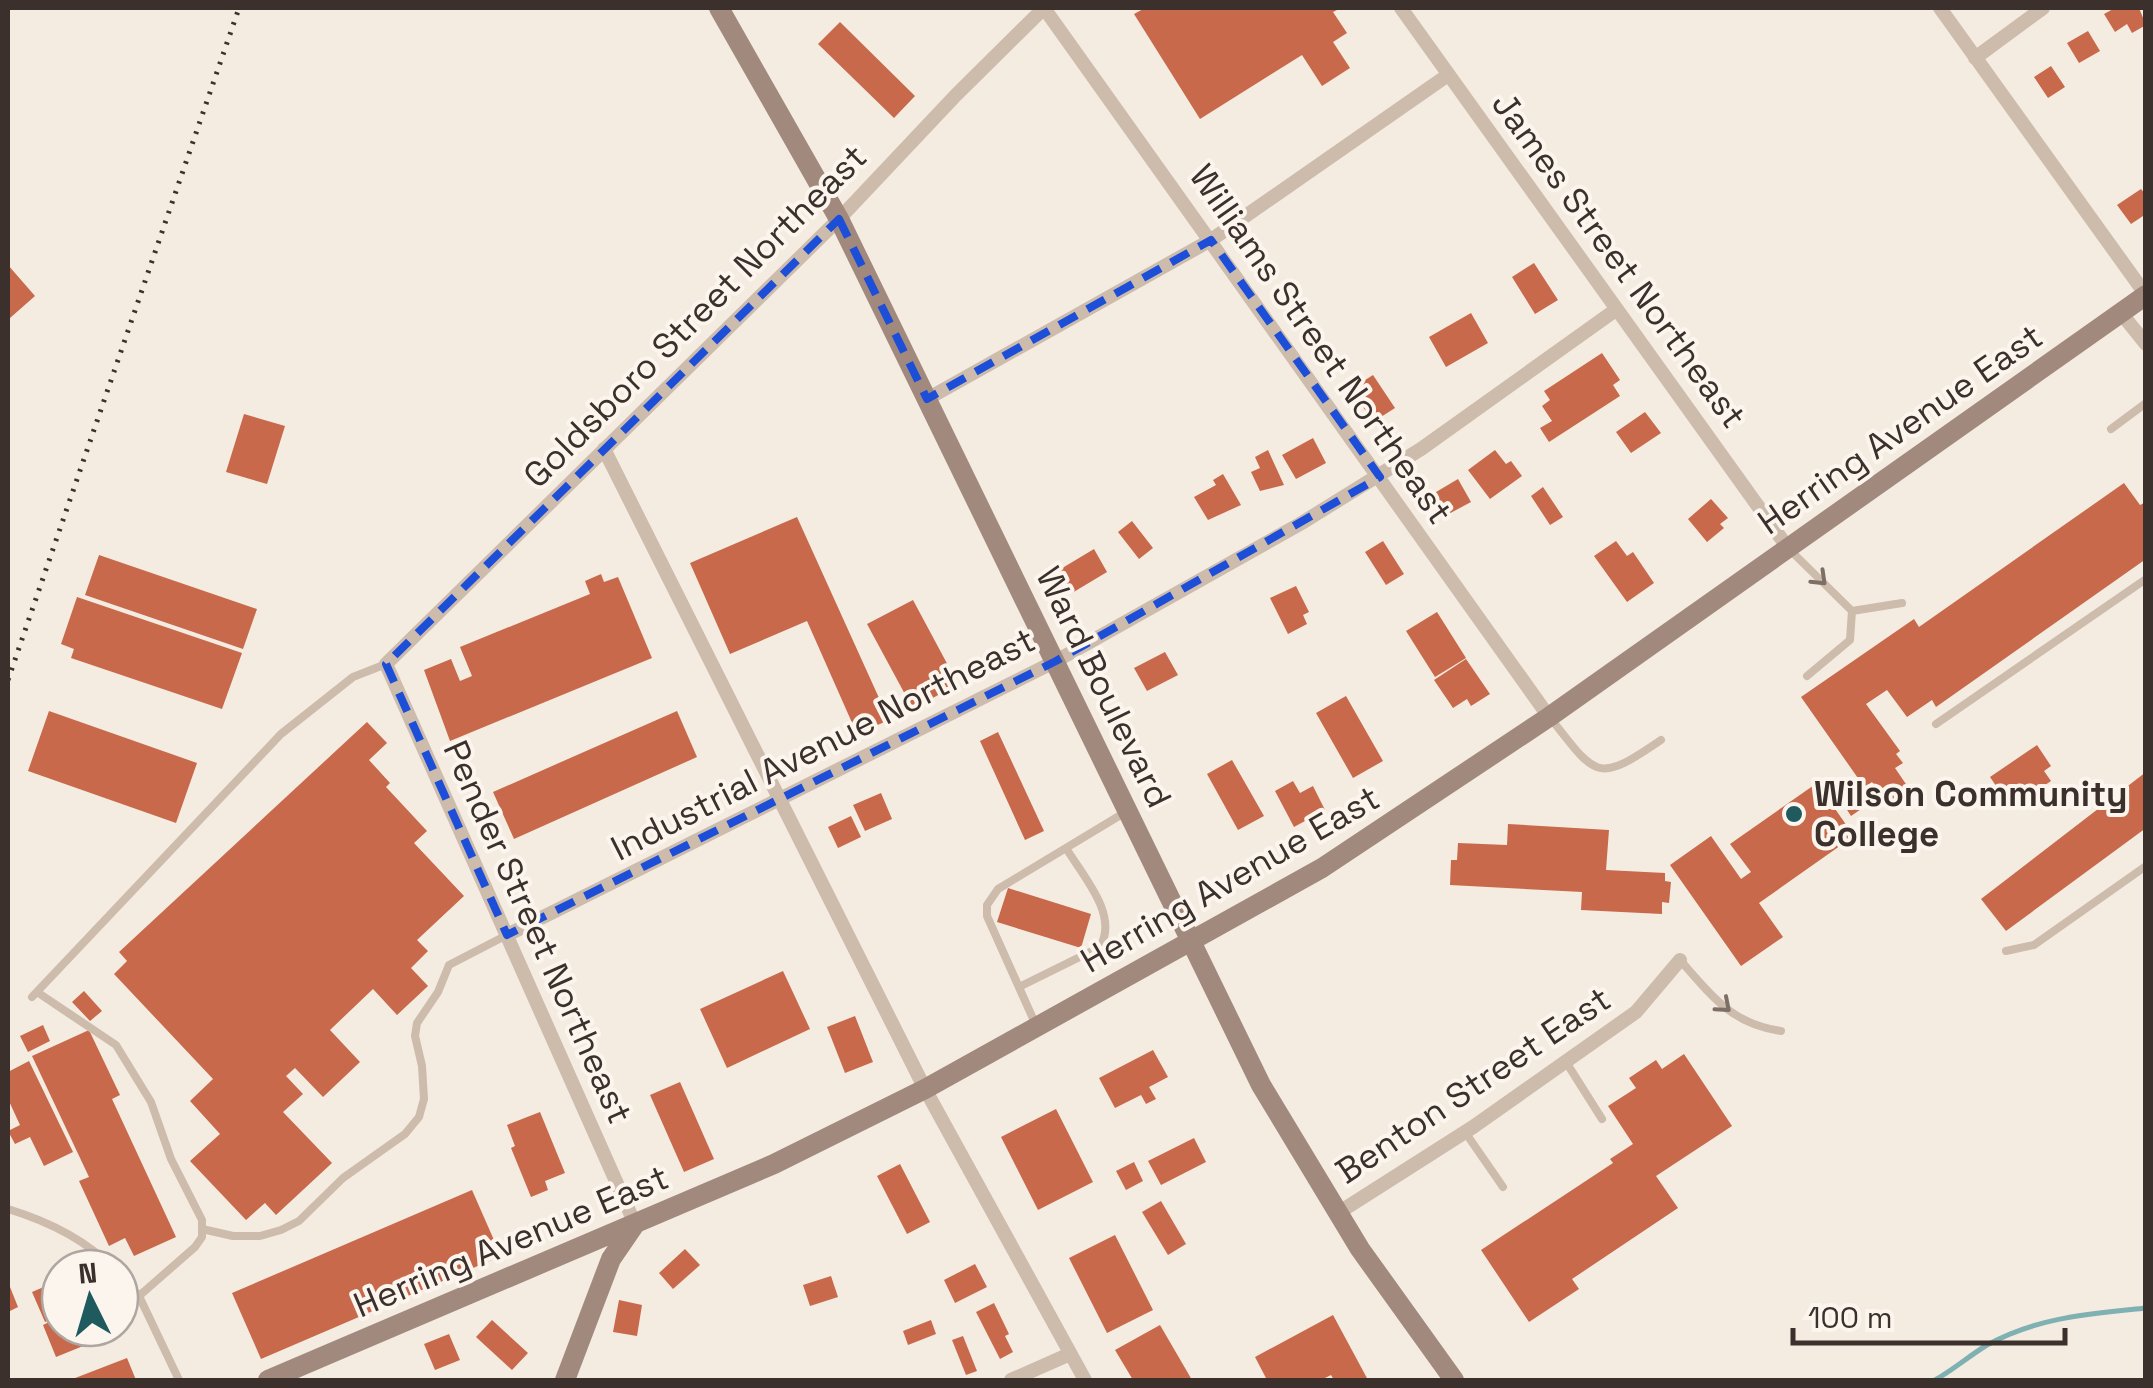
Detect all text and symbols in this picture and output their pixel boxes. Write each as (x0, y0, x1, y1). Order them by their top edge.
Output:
street label: James Street Northeast (1482, 83, 1756, 437)
street label: Goldsboro Street Northeast (514, 135, 876, 497)
street label: Williams Street Northeast (1180, 156, 1462, 532)
street label: Herring Avenue East (1749, 314, 2051, 544)
street label: Ward Boulevard (1027, 559, 1181, 815)
one-way arrow (1808, 568, 1826, 586)
street label: Industrial Avenue Northeast (604, 618, 1042, 870)
street label: Pender Street Northeast (434, 734, 642, 1130)
place label: Wilson Community College (1814, 772, 2128, 856)
street label: Herring Avenue East (1073, 776, 1387, 982)
marker: Wilson Community College (1783, 803, 1805, 825)
street label: Benton Street East (1327, 977, 1619, 1193)
one-way arrow (1712, 994, 1731, 1012)
street label: Herring Avenue East (347, 1155, 675, 1327)
north arrow (40, 1248, 140, 1348)
text: N (77, 1254, 99, 1292)
scale bar (1793, 1283, 2066, 1345)
text: 100 m (1808, 1298, 1893, 1337)

